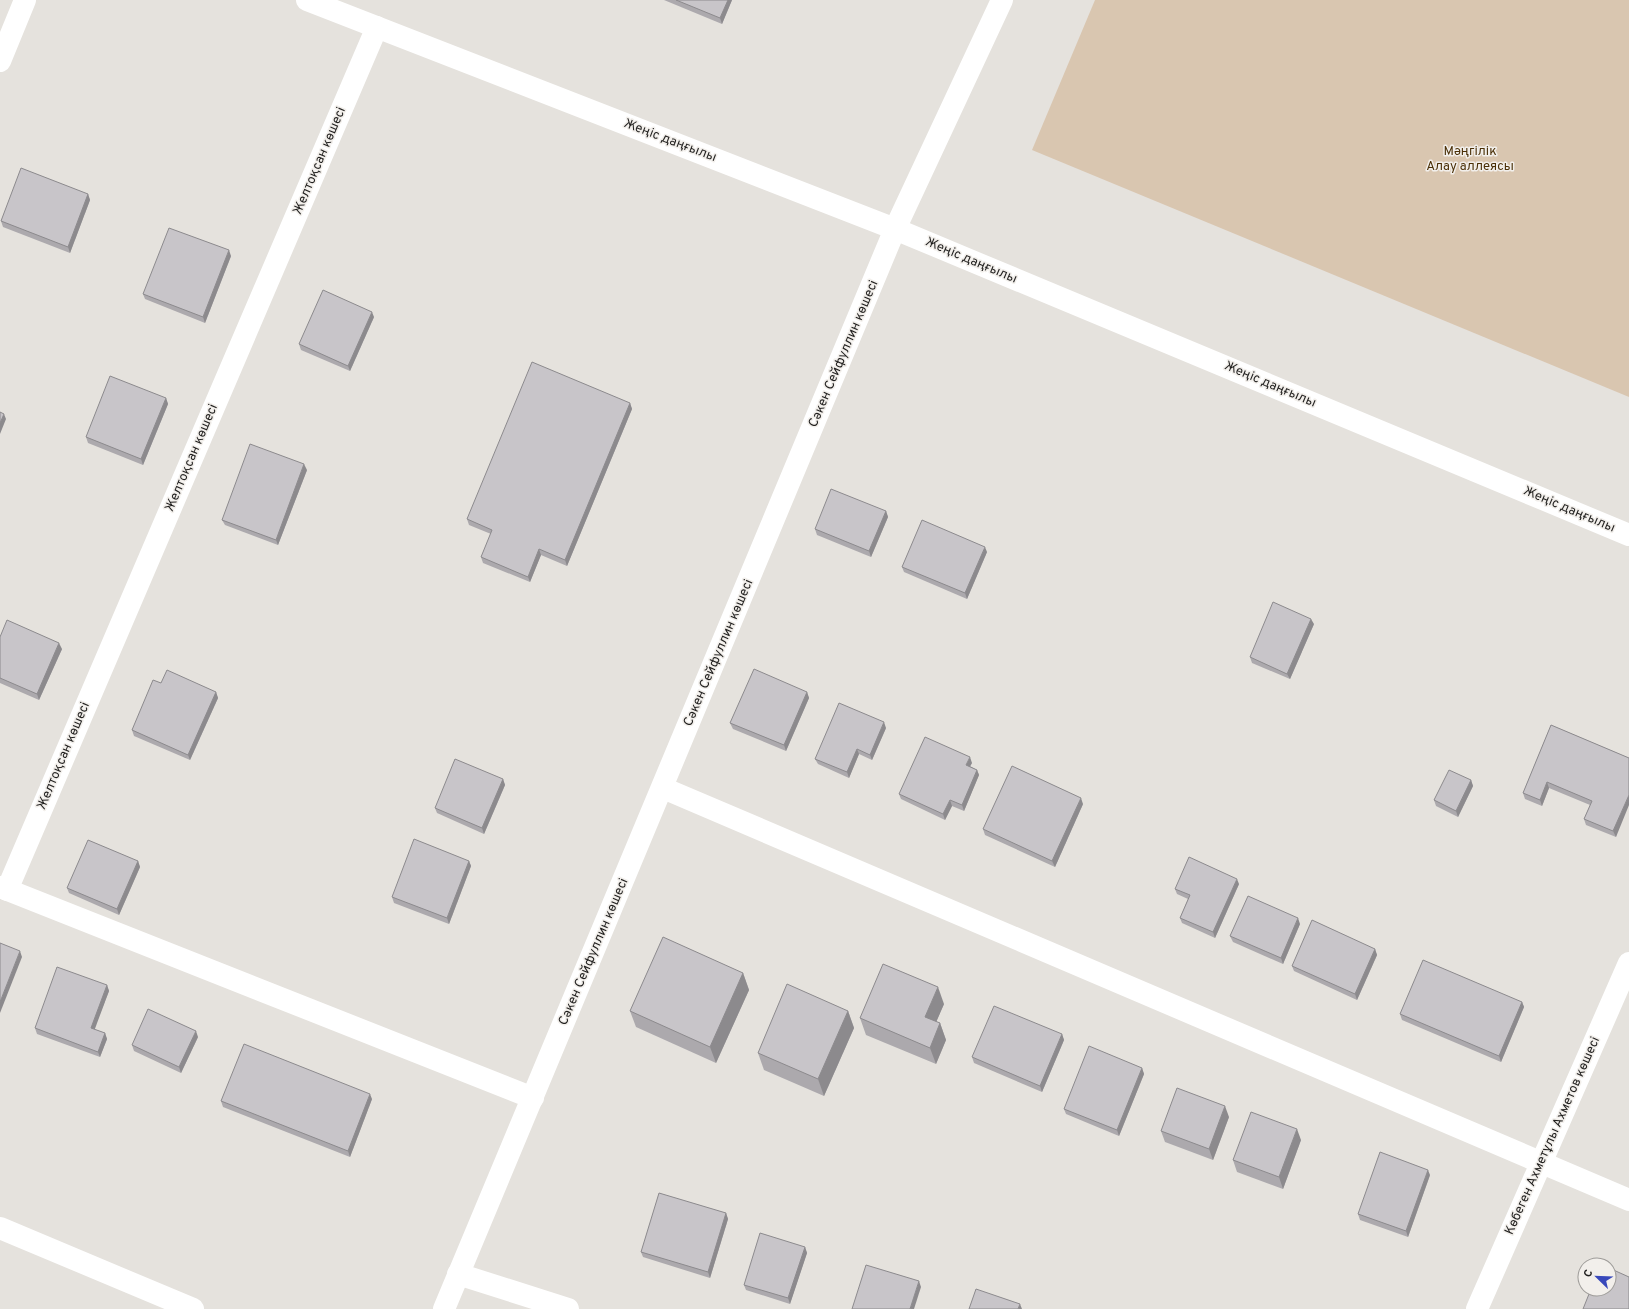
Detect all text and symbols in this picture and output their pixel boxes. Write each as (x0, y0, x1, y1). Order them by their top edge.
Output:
street label: Желтоқсан көшесі (290, 105, 350, 217)
street label: Жеңіс даңғылы (621, 116, 719, 166)
park label: Мәңгілік Алау аллеясы (1426, 144, 1514, 175)
street label: Жеңіс даңғылы (923, 234, 1019, 288)
street label: Сәкен Сейфуллин көшесі (806, 278, 882, 430)
street label: Жеңіс даңғылы (1222, 358, 1318, 412)
street label: Желтоқсан көшесі (162, 402, 222, 514)
street label: Жеңіс даңғылы (1521, 483, 1617, 537)
street label: Сәкен Сейфуллин көшесі (681, 577, 757, 729)
street label: Желтоқсан көшесі (34, 700, 94, 812)
street label: Сәкен Сейфуллин көшесі (556, 876, 632, 1028)
street label: Көбеген Ахметұлы Ахметов көшесі (1502, 1035, 1604, 1237)
north arrow (1577, 1257, 1617, 1297)
text: С (1581, 1268, 1597, 1279)

